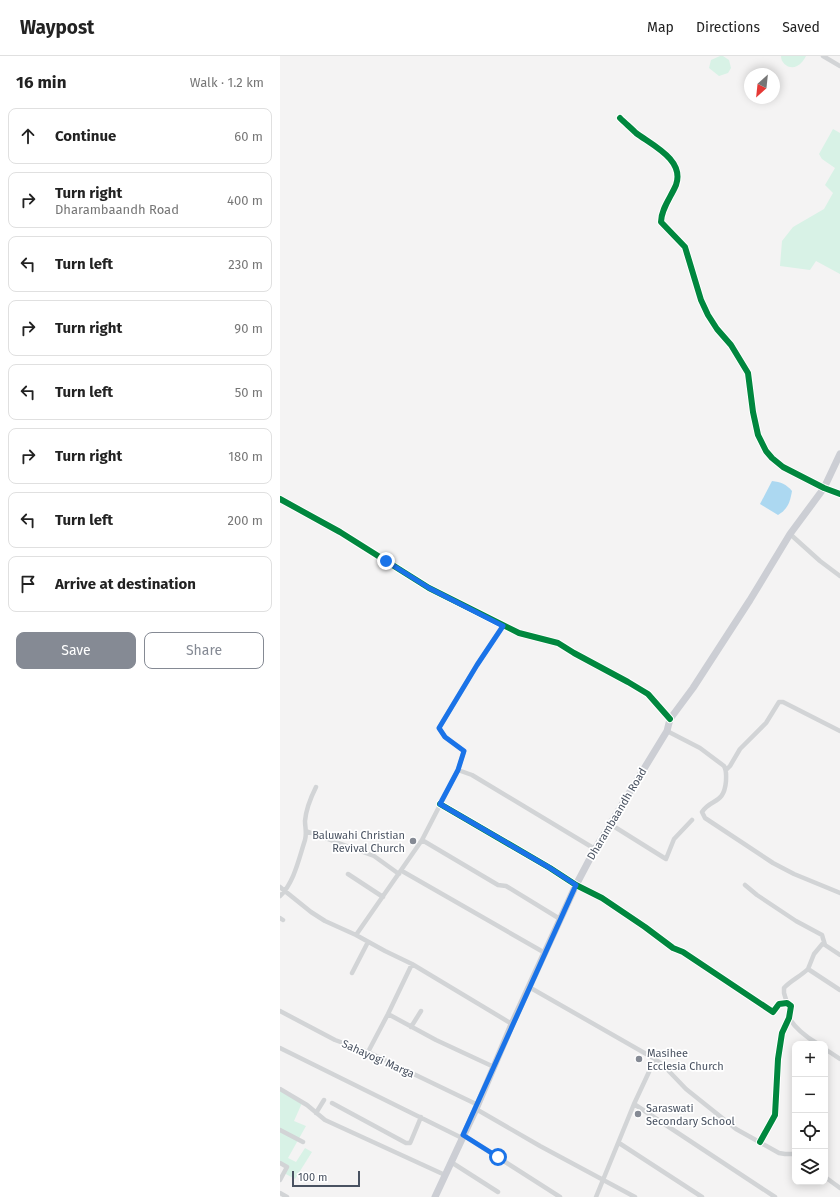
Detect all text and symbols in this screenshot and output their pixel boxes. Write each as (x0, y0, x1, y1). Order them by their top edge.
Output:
text: Waypost (20, 16, 94, 39)
text: Map (647, 19, 674, 36)
text: Directions (696, 19, 760, 36)
text: Saved (782, 19, 820, 36)
north arrow (744, 68, 780, 104)
text: 16 min (16, 72, 66, 93)
text: Walk · 1.2 km (190, 75, 264, 90)
icon: ahead (17, 125, 39, 147)
text: Continue (55, 127, 116, 145)
text: 60 m (234, 129, 263, 144)
text: Turn right (55, 184, 122, 202)
icon: right (17, 189, 39, 211)
text: 400 m (227, 193, 263, 208)
text: Dharambaandh Road (55, 202, 179, 217)
icon: left (17, 253, 39, 275)
text: Turn left (55, 255, 113, 273)
text: 230 m (228, 257, 263, 272)
icon: right (17, 317, 39, 339)
text: Turn right (55, 319, 122, 337)
text: 90 m (234, 321, 263, 336)
icon: left (17, 381, 39, 403)
text: Turn left (55, 383, 113, 401)
text: 50 m (235, 385, 263, 400)
icon: right (17, 445, 39, 467)
text: Turn right (55, 447, 122, 465)
text: 180 m (228, 449, 263, 464)
icon: left (17, 509, 39, 531)
text: Turn left (55, 511, 113, 529)
text: 200 m (227, 513, 263, 528)
route end (377, 552, 395, 570)
icon: arrive (17, 573, 39, 595)
text: Arrive at destination (55, 575, 196, 593)
button: Save (16, 632, 136, 669)
button: Share (144, 632, 264, 669)
street label: Dharambaandh Road (584, 766, 650, 862)
place label: Baluwahi Christian Revival Church (312, 829, 405, 855)
marker: Baluwahi Christian Revival Church (408, 836, 418, 846)
street label: Sahayogi Marga (340, 1037, 416, 1081)
map controls (792, 1041, 828, 1185)
button: + (792, 1041, 828, 1077)
place label: Masihee Ecclesia Church (647, 1047, 724, 1073)
marker: Masihee Ecclesia Church (634, 1054, 644, 1064)
button: − (792, 1077, 828, 1113)
place label: Saraswati Secondary School (646, 1102, 735, 1128)
marker: Saraswati Secondary School (633, 1109, 643, 1119)
button: locate (792, 1113, 828, 1149)
route start (489, 1148, 507, 1166)
button: layers (792, 1149, 828, 1185)
scale bar (292, 1169, 360, 1188)
text: 100 m (298, 1171, 327, 1184)

